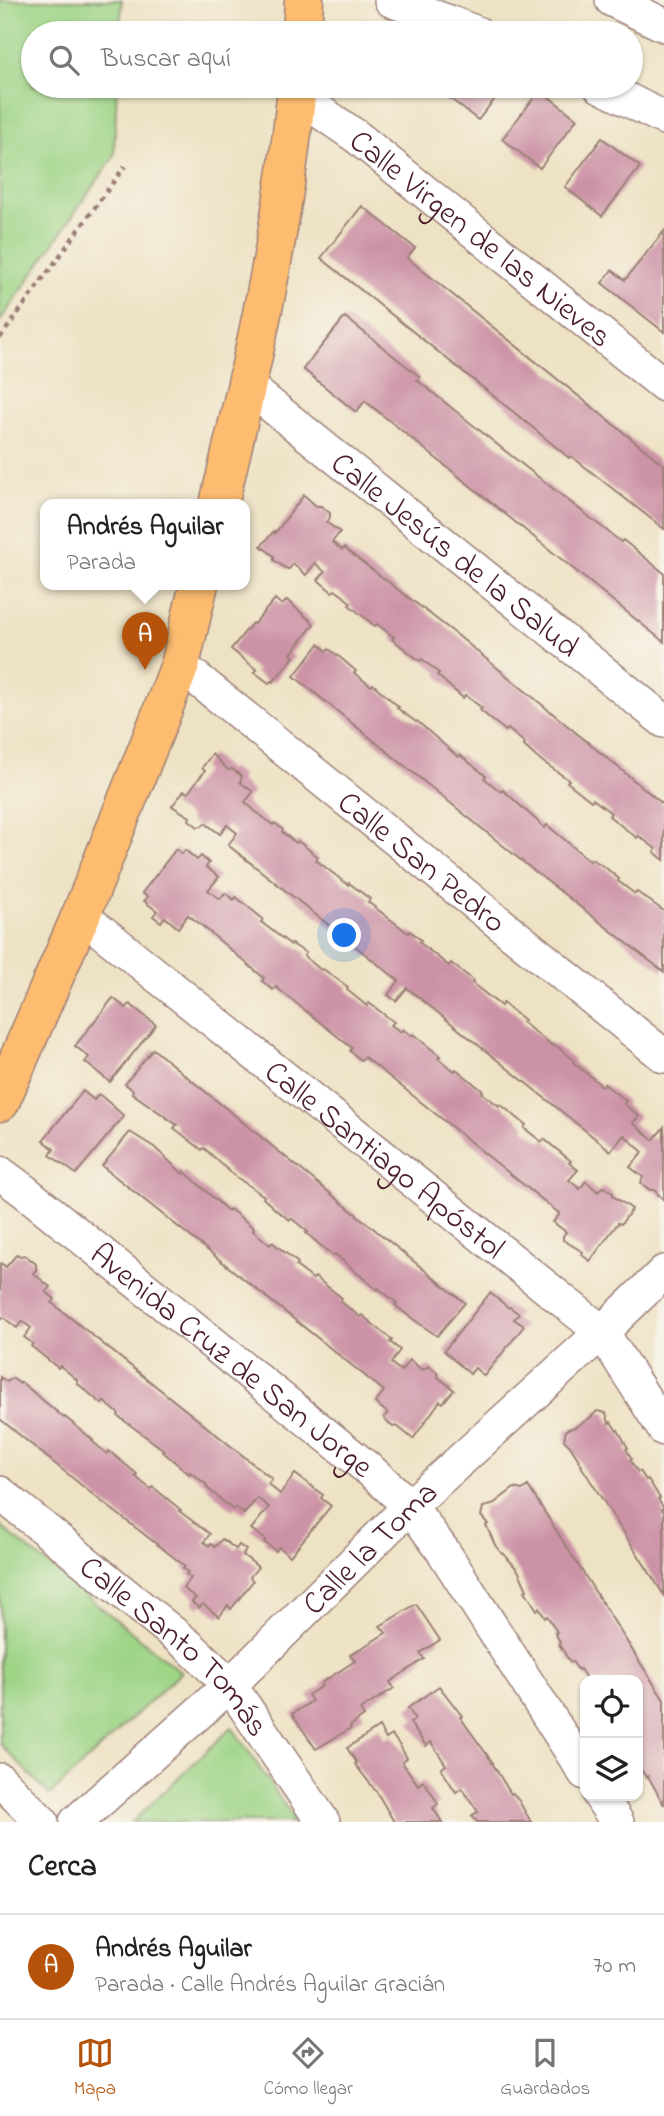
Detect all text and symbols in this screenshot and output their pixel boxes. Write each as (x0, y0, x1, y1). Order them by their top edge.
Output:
search box (21, 21, 643, 98)
icon: search (45, 41, 83, 79)
text: Buscar aquí (101, 41, 231, 79)
street label: Calle Virgen de las Nieves (338, 120, 621, 361)
street label: Calle Jesús de la Salud (319, 442, 588, 671)
popup (40, 499, 250, 590)
text: Andrés Aguilar (67, 509, 223, 547)
text: Parada (67, 547, 136, 580)
pin: A (122, 612, 168, 670)
street label: Calle San Pedro (326, 781, 515, 947)
your location (327, 918, 361, 952)
street label: Calle Santiago Apóstol (253, 1050, 514, 1272)
street label: Avenida Cruz de San Jorge (79, 1233, 383, 1491)
street label: Calle la Toma (293, 1472, 450, 1628)
street label: Calle Santo Tomás (68, 1546, 279, 1748)
map controls (580, 1675, 643, 1801)
button: locate (580, 1675, 643, 1738)
button: layers (580, 1738, 643, 1801)
text: Cerca (28, 1846, 97, 1890)
text: Andrés Aguilar (95, 1931, 252, 1969)
text: A (44, 1950, 58, 1983)
text: 70 m (593, 1950, 636, 1983)
text: Parada · Calle Andrés Aguilar Gracián (95, 1969, 445, 2002)
tab: Mapa (74, 2034, 116, 2103)
tab: Cómo llegar (264, 2034, 353, 2103)
tab: Guardados (500, 2034, 590, 2103)

